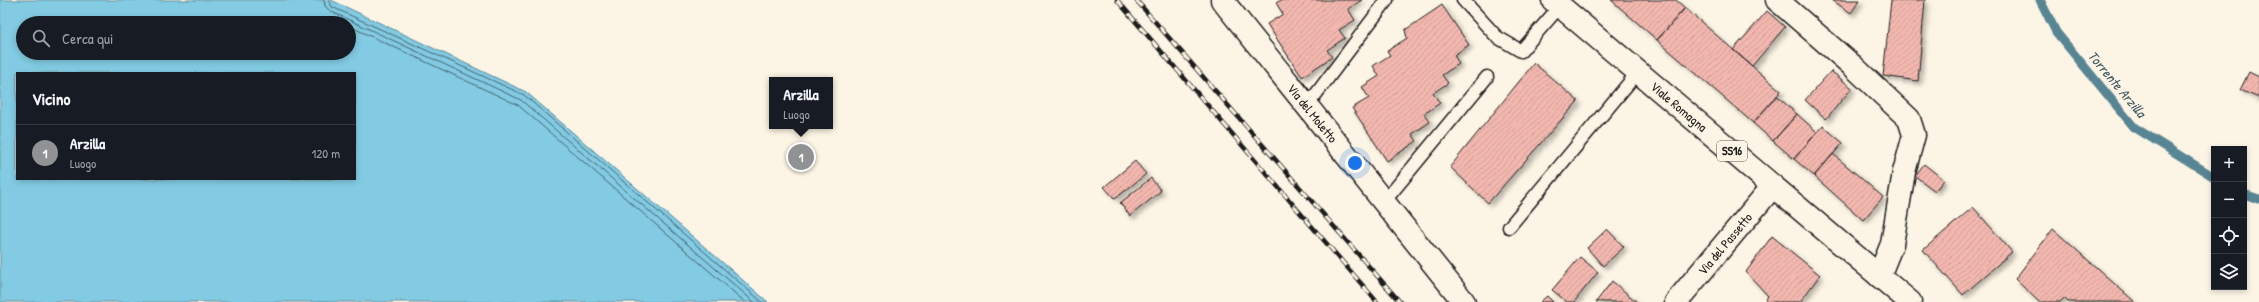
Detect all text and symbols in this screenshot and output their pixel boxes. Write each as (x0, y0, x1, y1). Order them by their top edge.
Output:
search box (16, 16, 356, 60)
icon: search (30, 27, 52, 49)
text: Cerca qui (62, 28, 113, 49)
water label: Torrente Arzilla (2084, 46, 2152, 122)
popup (769, 77, 833, 129)
street label: Viale Romagna (1647, 77, 1711, 136)
street label: Via del Moletto (1283, 80, 1342, 146)
text: Arzilla (783, 84, 819, 105)
text: Vicino (32, 87, 70, 110)
text: Luogo (783, 105, 810, 123)
text: Arzilla (70, 133, 105, 154)
road number: SS16 (1717, 141, 1747, 161)
pin: 1 (788, 142, 814, 172)
text: 1 (43, 144, 47, 162)
text: 120 m (312, 144, 340, 162)
map controls (2211, 146, 2247, 290)
button: + (2211, 146, 2247, 182)
your location (1345, 153, 1365, 173)
text: Luogo (70, 154, 96, 172)
button: − (2211, 182, 2247, 218)
street label: Via del Passetto (1694, 209, 1756, 279)
button: locate (2211, 218, 2247, 254)
button: layers (2211, 254, 2247, 290)

